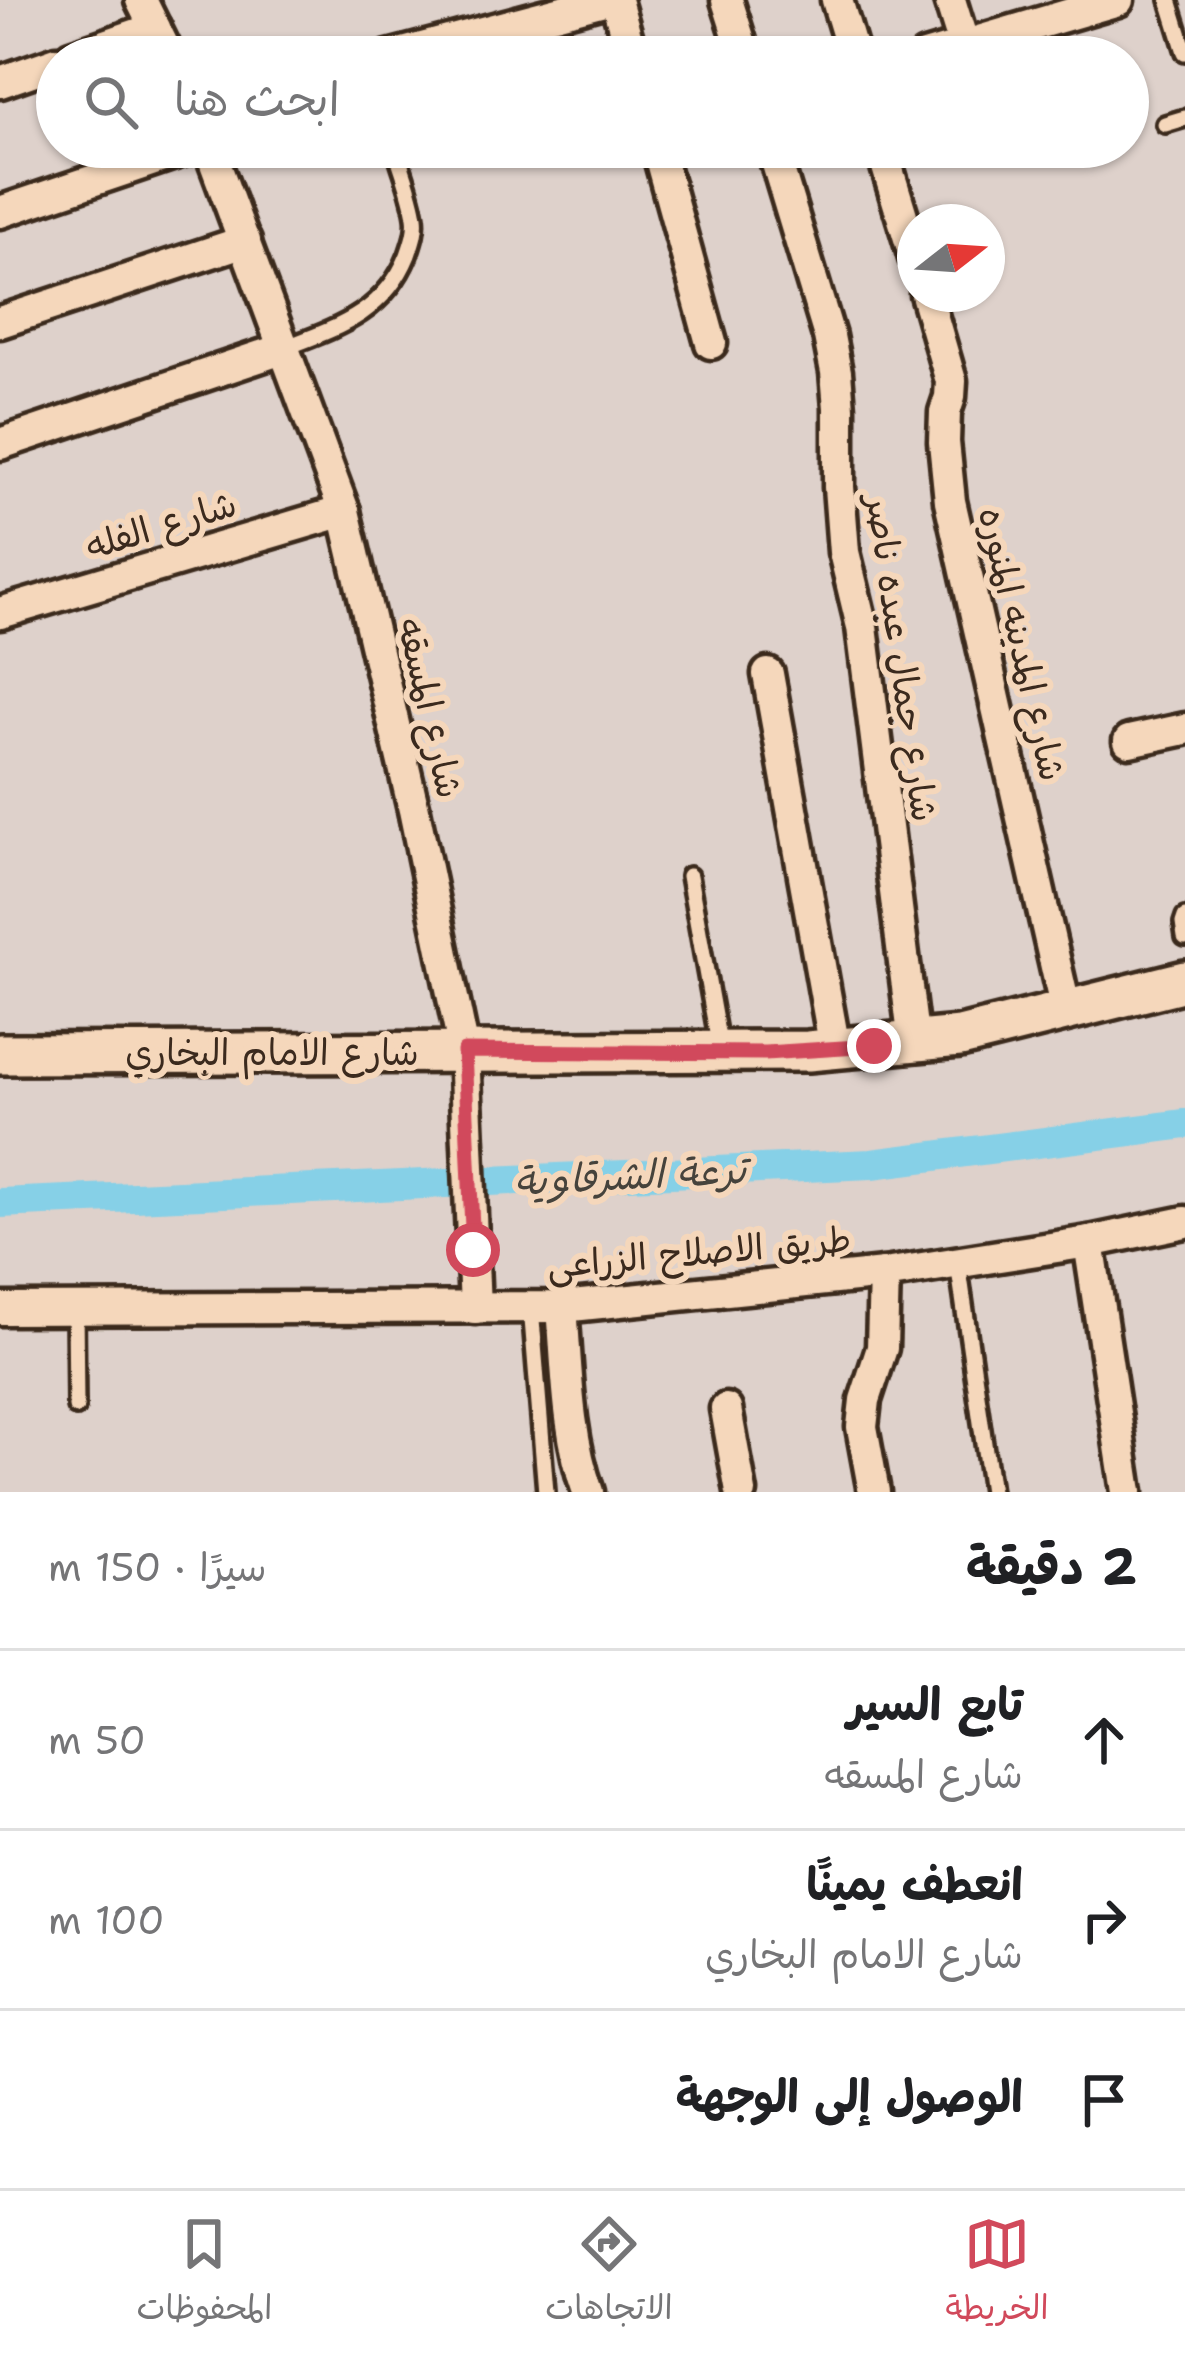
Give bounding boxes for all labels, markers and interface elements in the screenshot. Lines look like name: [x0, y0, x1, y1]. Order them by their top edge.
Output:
search box: [36, 36, 1149, 168]
icon: search: [78, 69, 144, 135]
text: ابحث هنا: [174, 69, 340, 129]
north arrow: [897, 204, 1005, 312]
street label: شارع الفله: [80, 479, 243, 572]
street label: شارع جمال عبده ناصر: [853, 488, 949, 825]
street label: شارع المدينه المنوره: [966, 502, 1077, 786]
street label: شارع المسقه: [385, 613, 474, 803]
route end: [847, 1019, 901, 1073]
street label: شارع الامام البخاري: [125, 1028, 419, 1080]
water label: ترعة الشرقاوية: [513, 1143, 754, 1207]
street label: طريق الاصلاح الزراعى: [545, 1214, 853, 1290]
route start: [446, 1223, 500, 1277]
text: 2 دقيقة: [966, 1532, 1137, 1600]
text: سيرًا · 150 m: [48, 1541, 267, 1593]
text: تابع السير: [847, 1674, 1023, 1734]
icon: ahead: [1071, 1707, 1137, 1773]
text: 50 m: [48, 1714, 146, 1766]
text: شارع المسقه: [824, 1748, 1023, 1800]
text: انعطف يمينًا: [807, 1854, 1023, 1914]
icon: right: [1071, 1887, 1137, 1953]
text: 100 m: [48, 1894, 165, 1946]
text: شارع الامام البخاري: [705, 1928, 1023, 1980]
text: الوصول إلى الوجهة: [676, 2066, 1023, 2126]
icon: arrive: [1071, 2067, 1137, 2133]
tab: المحفوظات: [136, 2211, 272, 2337]
tab: الاتجاهات: [545, 2211, 673, 2337]
tab: الخريطة: [946, 2211, 1049, 2337]

